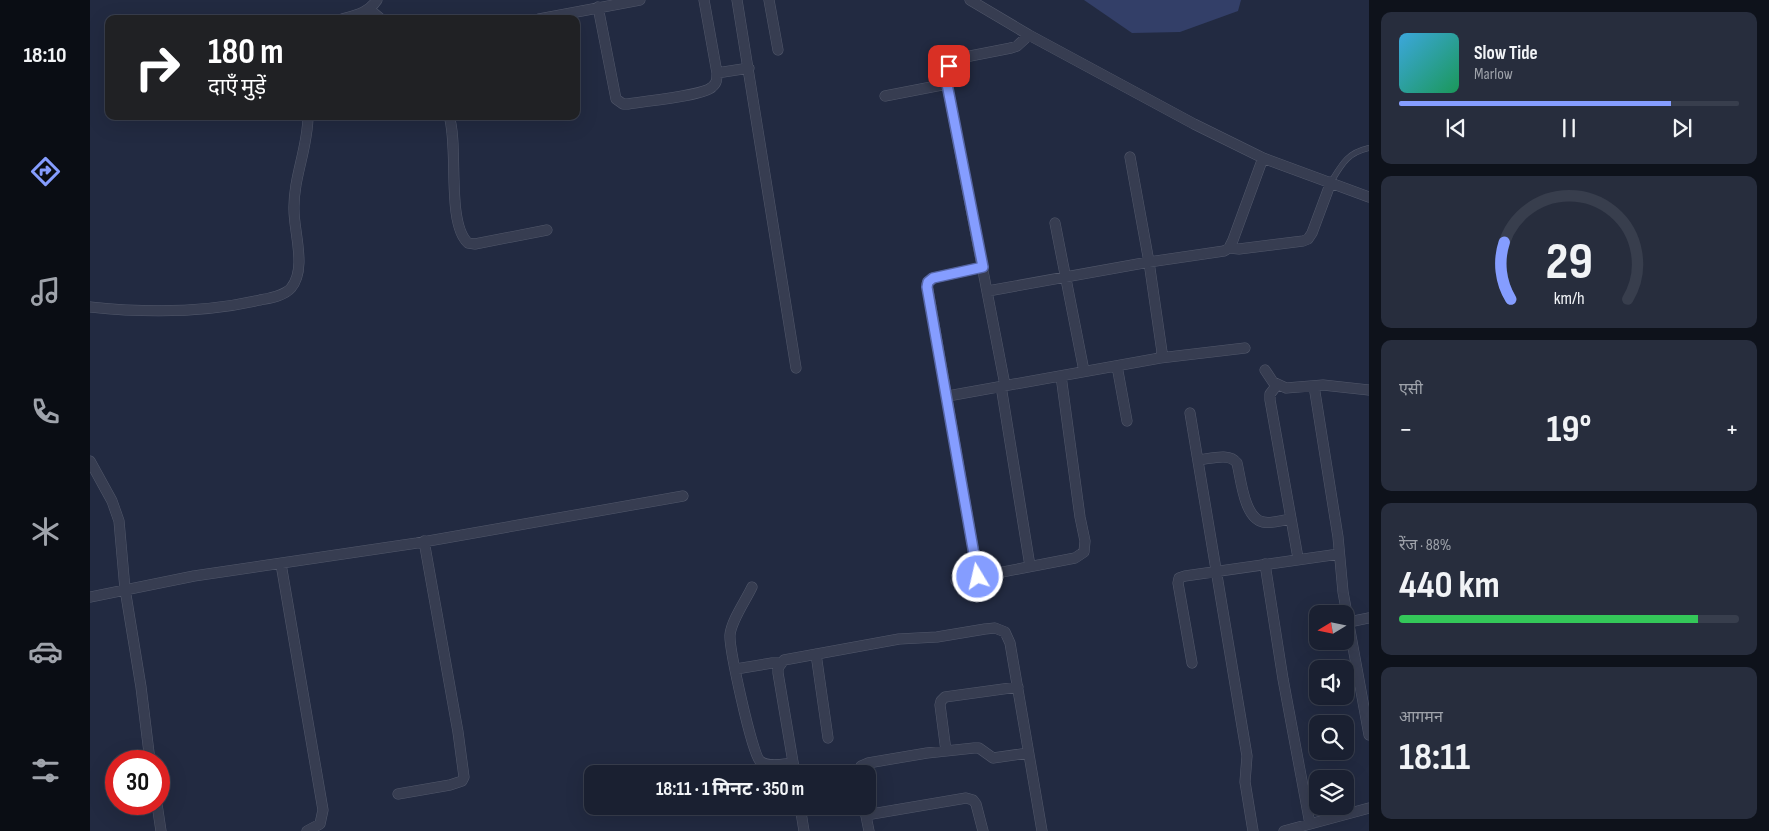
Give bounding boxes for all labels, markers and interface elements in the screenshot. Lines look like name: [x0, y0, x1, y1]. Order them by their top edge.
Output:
text: 180 m: [208, 31, 284, 74]
icon: right: [125, 35, 190, 100]
text: 18:10: [23, 42, 67, 69]
text: Slow Tide: [1474, 42, 1538, 65]
pin: [928, 45, 970, 87]
icon: arrive: [935, 52, 963, 80]
text: Marlow: [1474, 65, 1513, 84]
text: दाएँ मुड़ें: [208, 74, 266, 101]
icon: previous: [1442, 114, 1470, 142]
icon: pause: [1555, 114, 1583, 142]
icon: next: [1668, 114, 1696, 142]
icon: directions: [28, 154, 63, 189]
text: 29: [1545, 231, 1593, 294]
icon: music: [28, 274, 63, 309]
text: km/h: [1554, 288, 1584, 309]
text: एसी: [1399, 380, 1423, 399]
icon: phone: [28, 394, 63, 429]
text: 19°: [1547, 407, 1591, 452]
text: −: [1399, 413, 1413, 446]
text: +: [1725, 413, 1739, 446]
icon: climate: [28, 514, 63, 549]
text: रेंज · 88%: [1399, 536, 1451, 555]
position arrow: [951, 550, 1003, 602]
text: 440 km: [1399, 563, 1500, 608]
north arrow: [1309, 605, 1354, 650]
map controls: [1309, 605, 1354, 815]
icon: car: [28, 634, 63, 669]
button: sound: [1309, 660, 1354, 705]
text: आगमन: [1399, 708, 1443, 727]
button: search: [1309, 715, 1354, 760]
text: 18:11: [1399, 735, 1470, 780]
speed limit sign: 30: [105, 750, 170, 815]
icon: filters: [28, 753, 63, 788]
button: layers: [1309, 770, 1354, 815]
text: 18:11 · 1 मिनट · 350 m: [656, 778, 804, 801]

